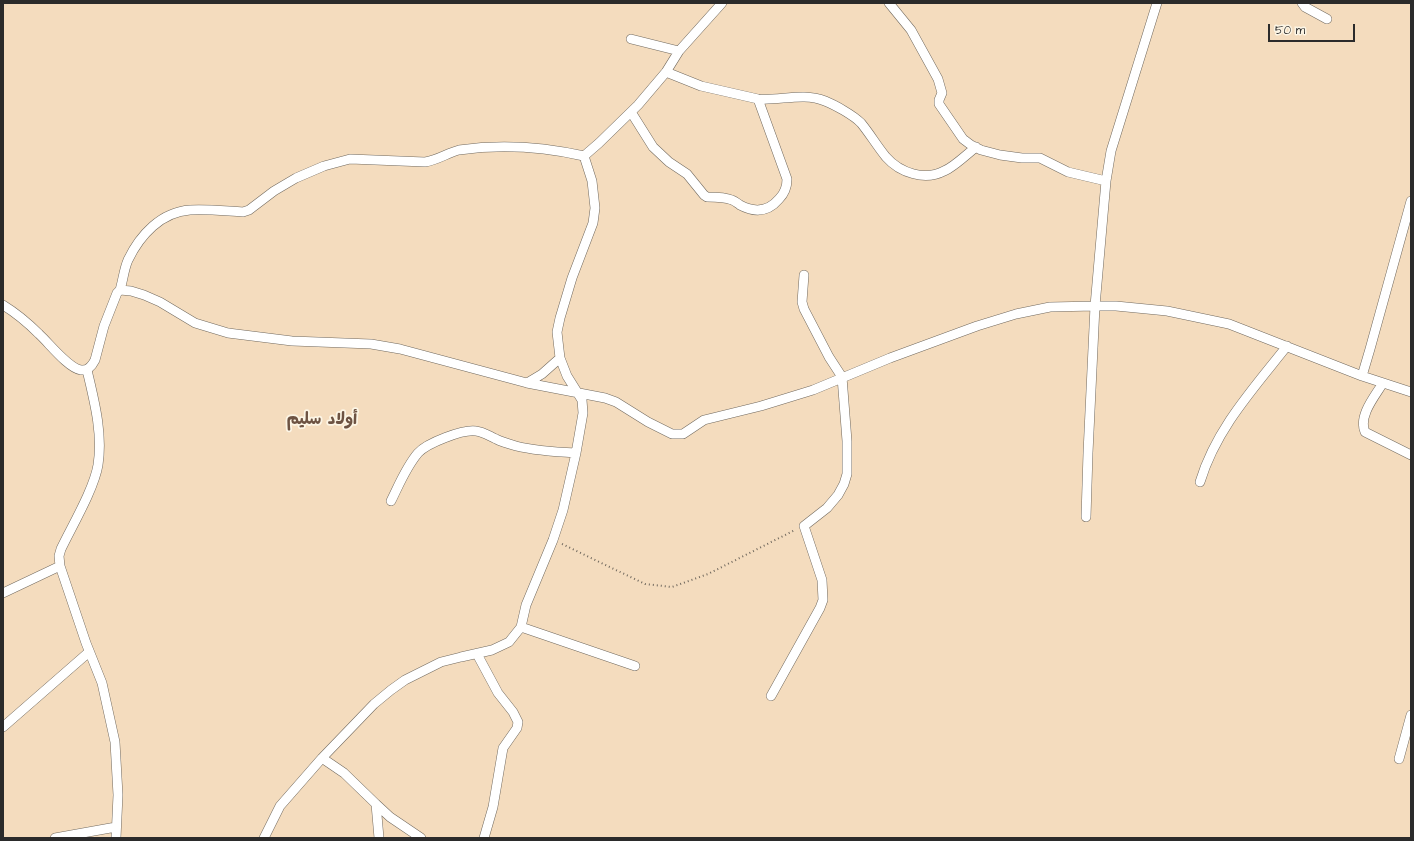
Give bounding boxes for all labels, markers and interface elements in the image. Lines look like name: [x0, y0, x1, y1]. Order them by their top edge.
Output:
scale bar: [1270, 16, 1357, 42]
text: 50 m: [1275, 22, 1305, 39]
district label: أولاد سليم: [287, 411, 357, 431]

